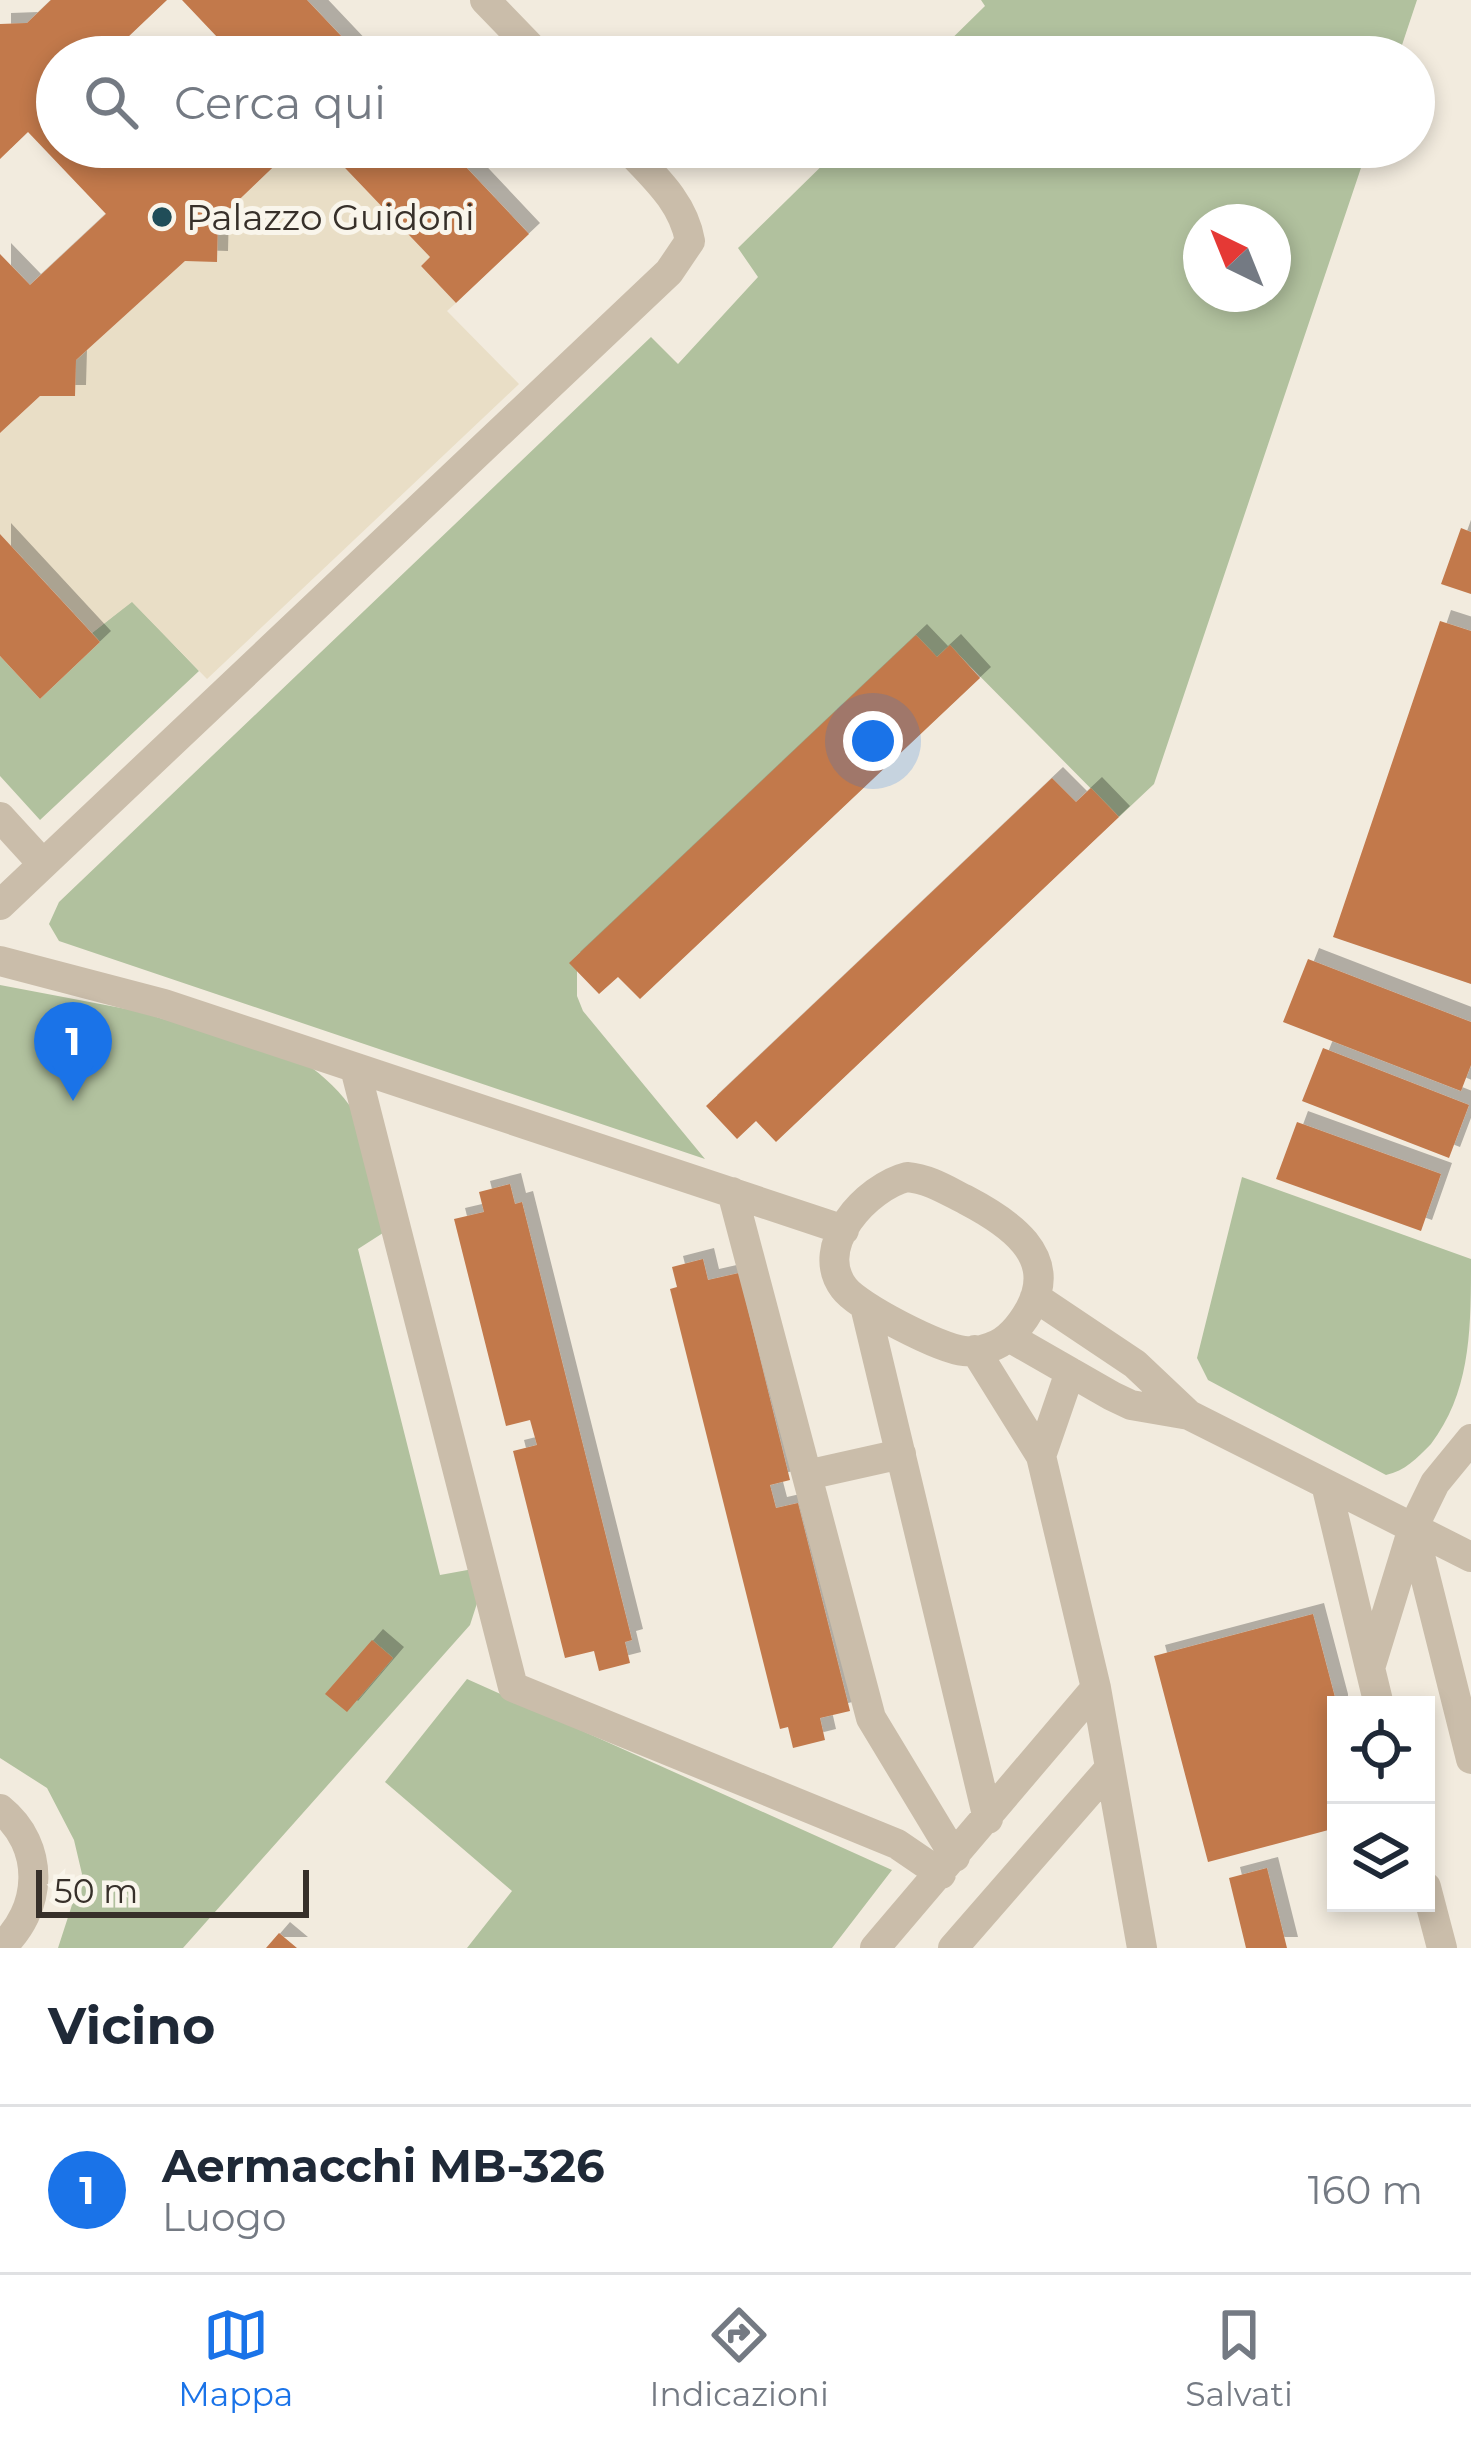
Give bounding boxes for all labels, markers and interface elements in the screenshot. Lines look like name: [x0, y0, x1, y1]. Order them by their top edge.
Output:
search box: [36, 36, 1435, 168]
icon: search: [78, 69, 144, 135]
text: Cerca qui: [174, 75, 386, 130]
place label: Palazzo Guidoni: [186, 195, 475, 239]
marker: Palazzo Guidoni: [149, 204, 175, 230]
north arrow: [1183, 204, 1291, 312]
your location: [843, 711, 903, 771]
pin: 1: [34, 1002, 112, 1101]
map controls: [1327, 1696, 1435, 1912]
button: locate: [1327, 1696, 1435, 1804]
button: layers: [1327, 1804, 1435, 1912]
scale bar: [36, 1864, 309, 1917]
text: 50 m: [54, 1871, 138, 1911]
text: Vicino: [48, 1995, 215, 2057]
text: Aermacchi MB-326: [162, 2138, 605, 2193]
text: 1: [79, 2166, 95, 2214]
text: 160 m: [1308, 2166, 1423, 2214]
text: Luogo: [162, 2193, 287, 2241]
tab: Mappa: [178, 2302, 293, 2414]
tab: Indicazioni: [650, 2302, 829, 2414]
tab: Salvati: [1185, 2302, 1293, 2414]

